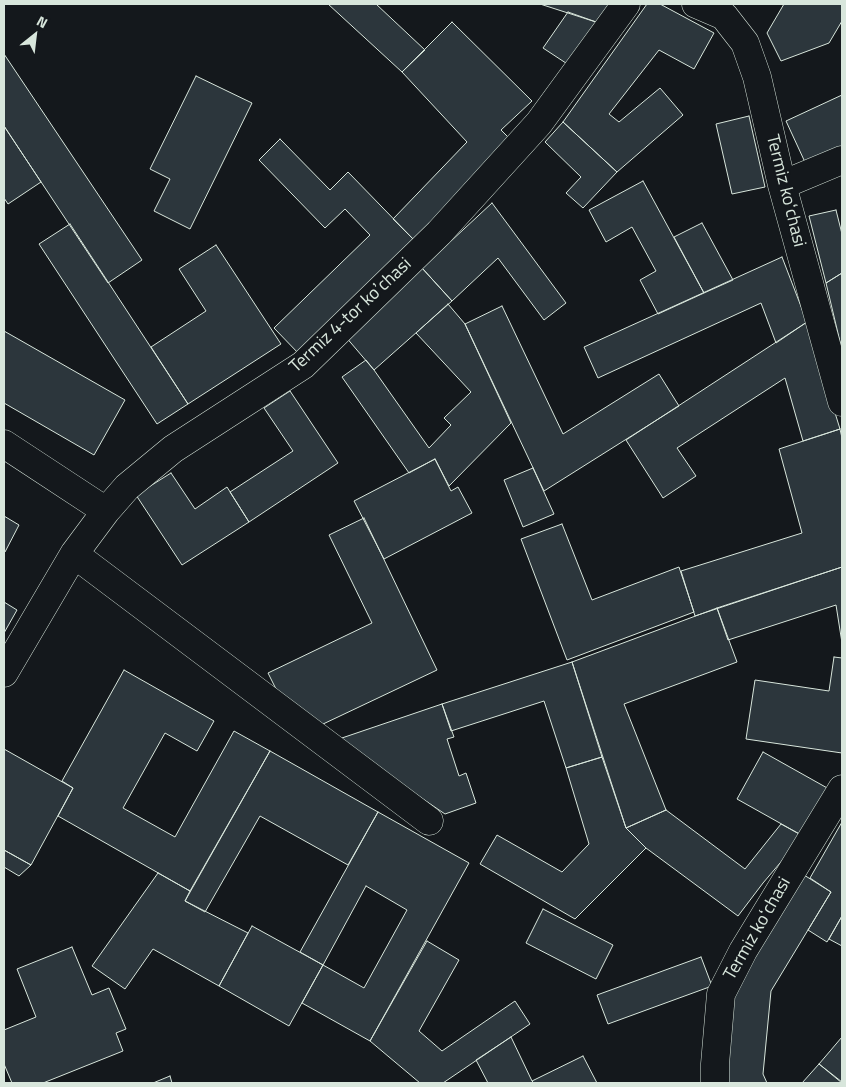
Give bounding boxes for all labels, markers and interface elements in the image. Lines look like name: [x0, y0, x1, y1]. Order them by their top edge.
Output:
north arrow: [10, 10, 60, 60]
text: N: [33, 10, 52, 33]
street label: Termiz koʻchasi: [761, 133, 809, 249]
street label: Termiz 4-tor koʼchasi: [286, 254, 416, 378]
street label: Termiz koʻchasi: [720, 874, 796, 984]

